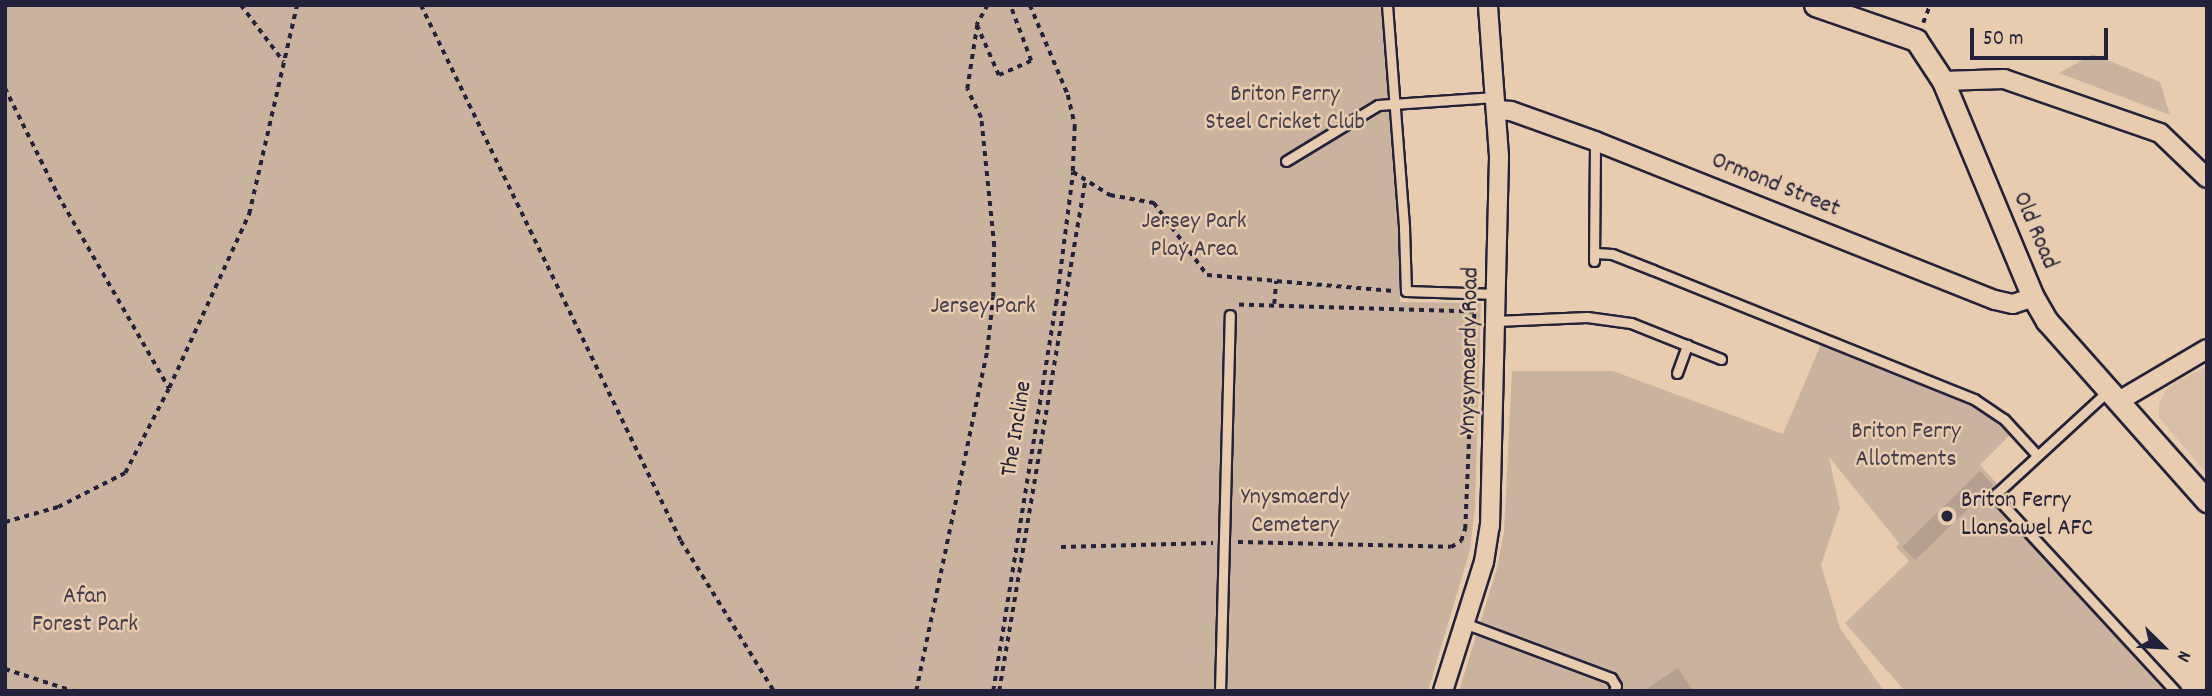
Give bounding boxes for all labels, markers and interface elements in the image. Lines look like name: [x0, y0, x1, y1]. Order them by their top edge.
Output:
scale bar: [1974, 14, 2112, 58]
text: 50 m: [1983, 25, 2023, 55]
park label: Briton Ferry Steel Cricket Club: [1205, 82, 1365, 138]
street label: Ormond Street: [1707, 147, 1843, 225]
street label: Old Road: [2005, 188, 2063, 274]
park label: Jersey Park Play Area: [1142, 209, 1246, 265]
street label: Ynysymaerdy Road: [1455, 267, 1487, 435]
park label: Jersey Park: [931, 294, 1035, 322]
street label: The Incline: [996, 379, 1040, 479]
park label: Briton Ferry Allotments: [1851, 419, 1961, 475]
park label: Ynysmaerdy Cemetery: [1241, 485, 1349, 541]
place label: Briton Ferry Llansawel AFC: [1961, 488, 2093, 544]
marker: Briton Ferry Llansawel AFC: [1939, 508, 1955, 524]
park label: Afan Forest Park: [32, 584, 138, 640]
north arrow: [2128, 612, 2198, 682]
text: N: [2168, 646, 2197, 666]

